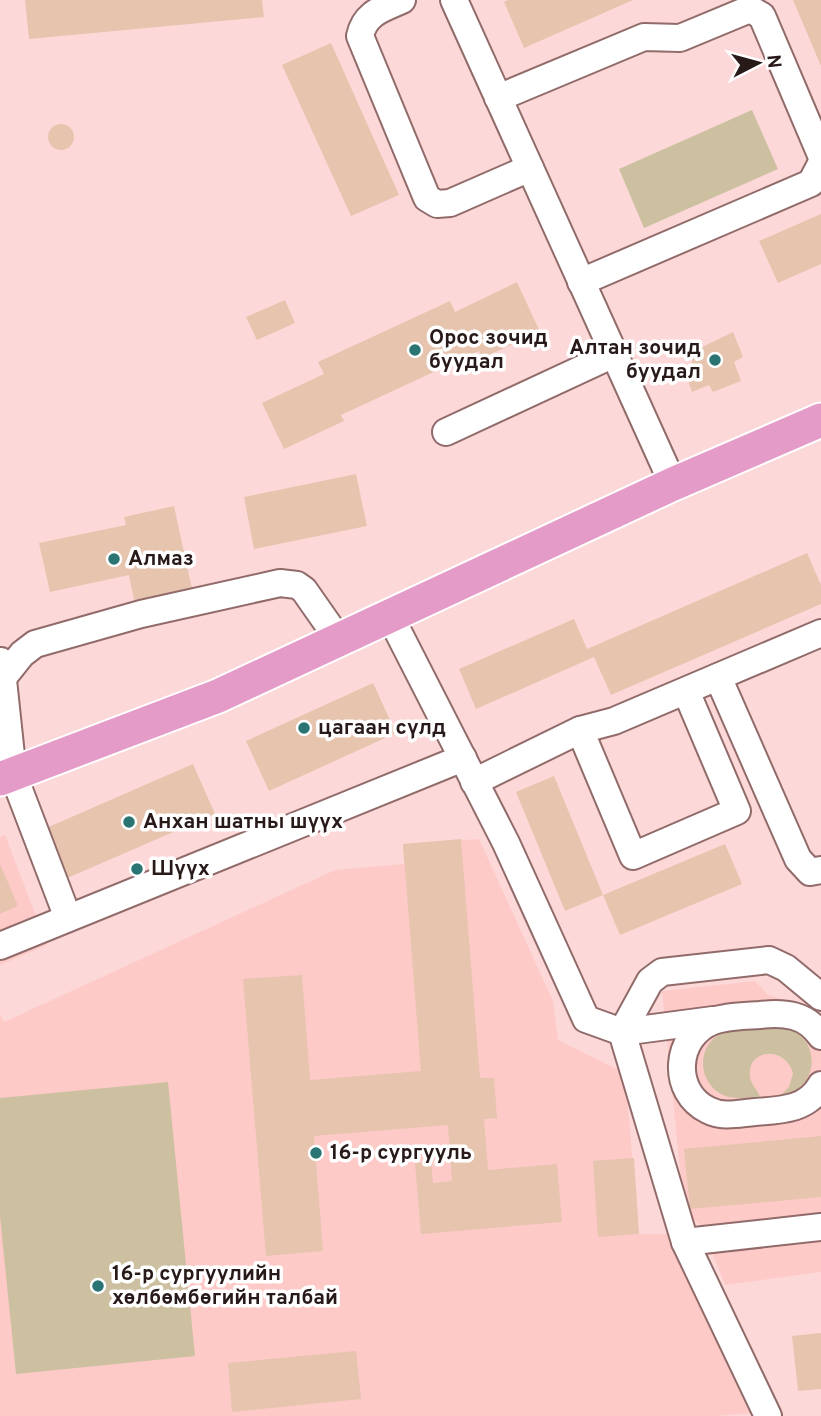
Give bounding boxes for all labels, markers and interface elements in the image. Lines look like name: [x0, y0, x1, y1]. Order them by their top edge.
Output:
north arrow: [723, 28, 793, 98]
text: N: [760, 53, 786, 69]
place label: Орос зочид буудал: [429, 325, 548, 376]
place label: Алтан зочид буудал: [569, 335, 701, 386]
marker: Орос зочид буудал: [407, 342, 423, 358]
marker: Алтан зочид буудал: [707, 352, 723, 368]
place label: Алмаз: [128, 546, 194, 573]
marker: Алмаз: [106, 551, 122, 567]
place label: цагаан сүлд: [318, 715, 446, 742]
marker: цагаан сүлд: [296, 720, 312, 736]
place label: Анхан шатны шүүх: [143, 809, 343, 836]
marker: Анхан шатны шүүх: [121, 814, 137, 830]
place label: Шүүх: [151, 856, 210, 883]
marker: Шүүх: [129, 861, 145, 877]
place label: 16-р сургууль: [330, 1140, 472, 1167]
marker: 16-р сургууль: [308, 1145, 324, 1161]
place label: 16-р сургуулийн хөлбөмбөгийн талбай: [112, 1261, 338, 1312]
marker: 16-р сургуулийн хөлбөмбөгийн талбай: [90, 1278, 106, 1294]

